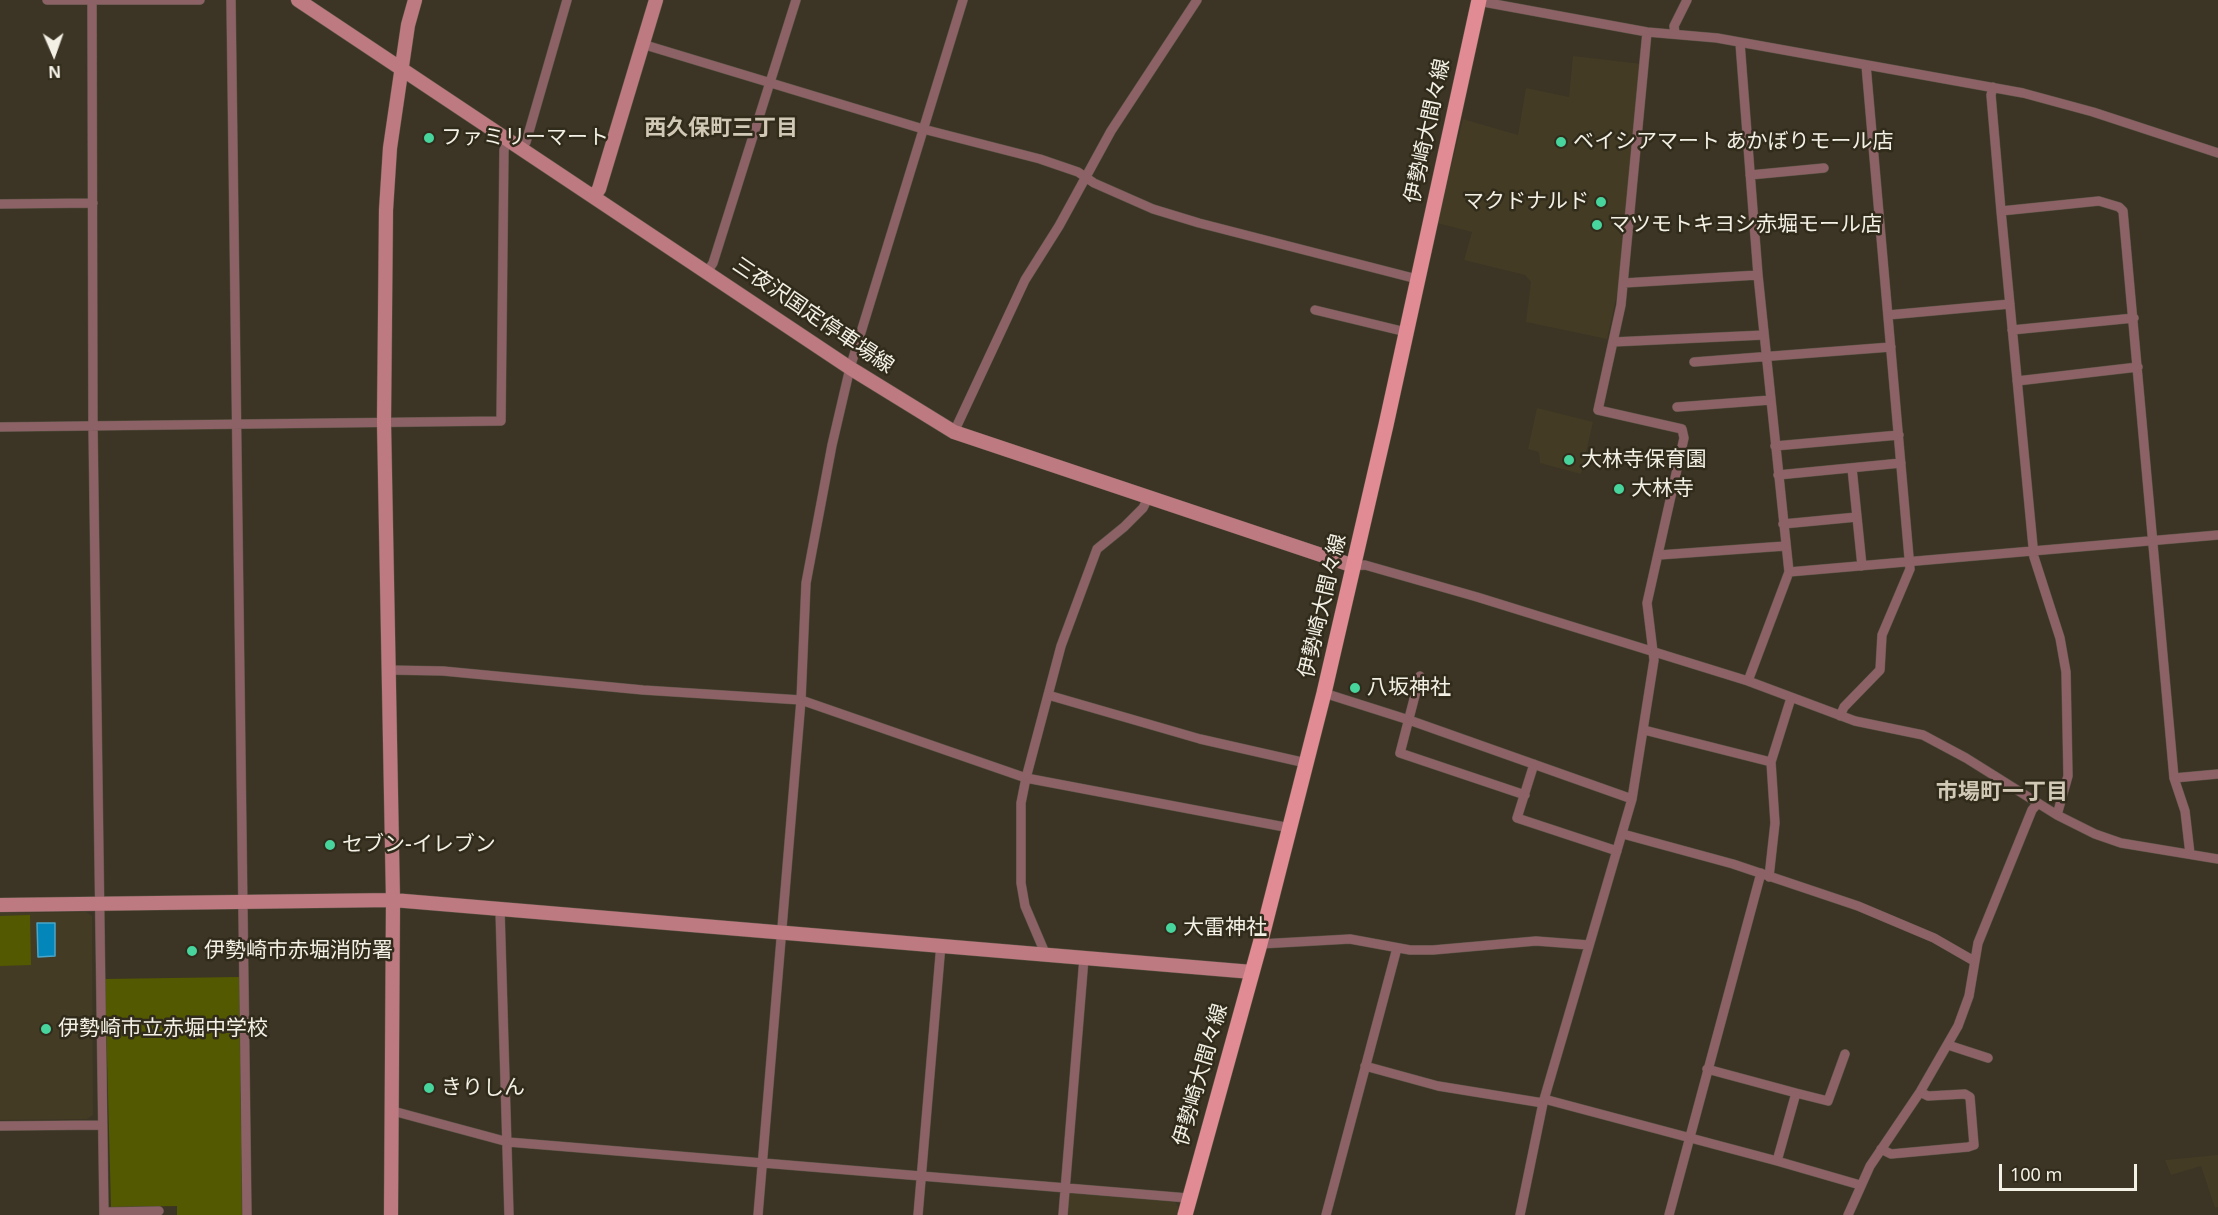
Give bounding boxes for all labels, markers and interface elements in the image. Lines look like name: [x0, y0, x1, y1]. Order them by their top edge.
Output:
north arrow: [24, 24, 84, 84]
street label: 伊勢崎大間々線: [1400, 56, 1456, 206]
text: N: [48, 61, 62, 83]
district label: 西久保町三丁目: [644, 116, 798, 142]
place label: ファミリーマート: [441, 125, 609, 151]
place label: ベイシアマート あかぼりモール店: [1573, 129, 1893, 155]
marker: ファミリーマート: [422, 131, 436, 145]
marker: ベイシアマート あかぼりモール店: [1554, 135, 1568, 149]
place label: マクドナルド: [1463, 189, 1589, 215]
marker: マクドナルド: [1594, 195, 1608, 209]
place label: マツモトキヨシ赤堀モール店: [1609, 212, 1882, 238]
marker: マツモトキヨシ赤堀モール店: [1590, 218, 1604, 232]
street label: 三夜沢国定停車場線: [728, 253, 898, 379]
place label: 大林寺保育園: [1581, 447, 1707, 473]
marker: 大林寺保育園: [1562, 453, 1576, 467]
place label: 大林寺: [1631, 476, 1694, 502]
marker: 大林寺: [1612, 482, 1626, 496]
street label: 伊勢崎大間々線: [1294, 532, 1352, 680]
place label: 八坂神社: [1367, 675, 1451, 701]
marker: 八坂神社: [1348, 681, 1362, 695]
district label: 市場町一丁目: [1936, 780, 2068, 806]
place label: セブン-イレブン: [342, 832, 496, 858]
marker: セブン-イレブン: [323, 838, 337, 852]
place label: 大雷神社: [1183, 915, 1267, 941]
marker: 大雷神社: [1164, 921, 1178, 935]
place label: 伊勢崎市赤堀消防署: [204, 938, 393, 964]
marker: 伊勢崎市赤堀消防署: [185, 944, 199, 958]
street label: 伊勢崎大間々線: [1169, 1001, 1233, 1149]
place label: 伊勢崎市立赤堀中学校: [58, 1016, 268, 1042]
marker: 伊勢崎市立赤堀中学校: [39, 1022, 53, 1036]
place label: きりしん: [441, 1075, 525, 1101]
marker: きりしん: [422, 1081, 436, 1095]
scale bar: [2002, 1152, 2140, 1190]
text: 100 m: [2010, 1162, 2062, 1186]

